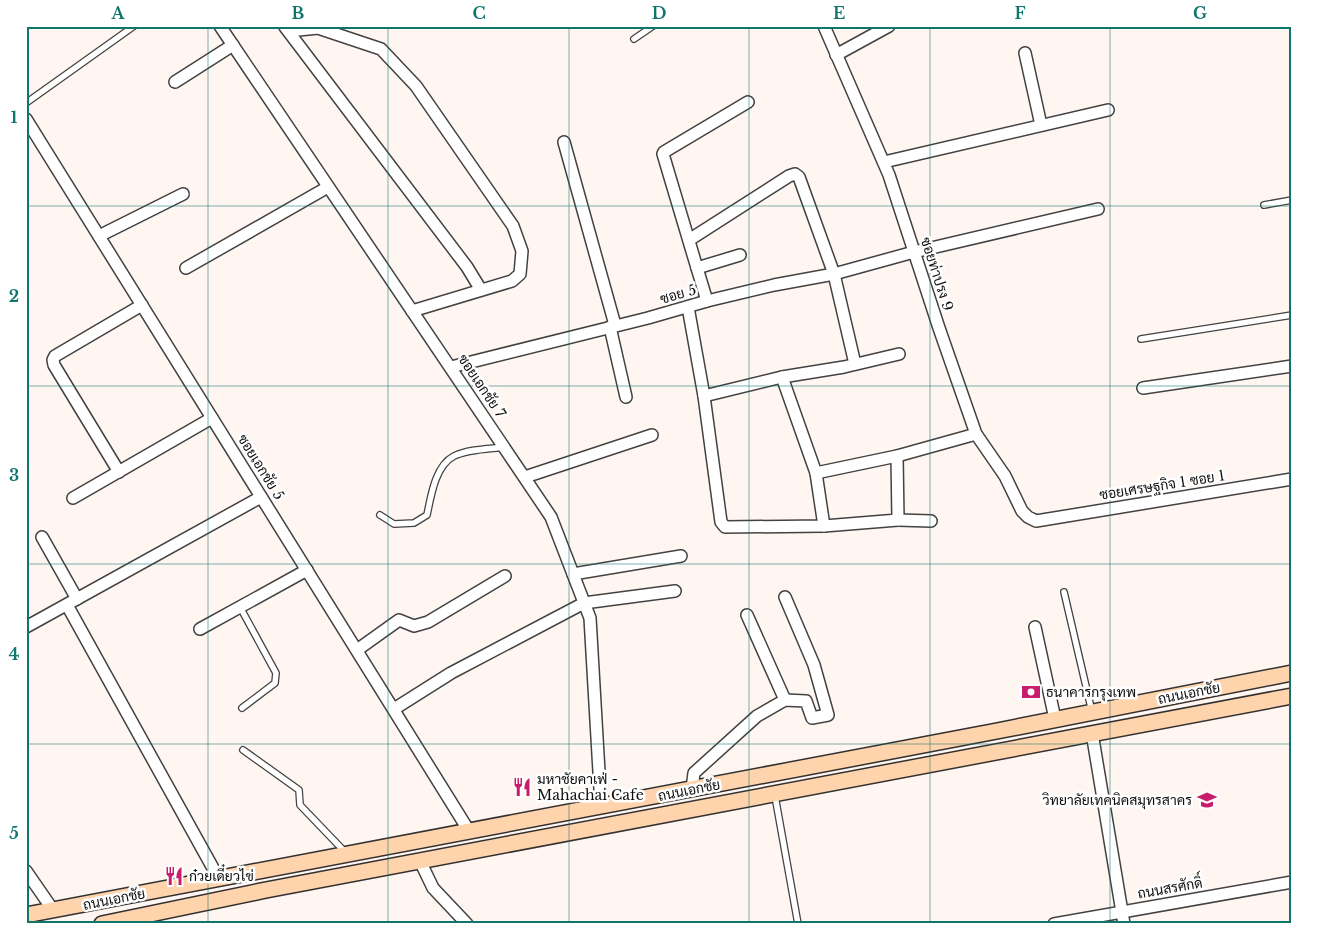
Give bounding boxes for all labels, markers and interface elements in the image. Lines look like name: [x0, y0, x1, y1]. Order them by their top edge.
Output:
text: A: [111, 3, 126, 23]
text: B: [292, 3, 305, 23]
text: C: [472, 3, 486, 23]
text: D: [652, 3, 666, 23]
text: E: [833, 3, 845, 23]
text: F: [1014, 3, 1026, 23]
text: G: [1193, 3, 1207, 23]
text: 1: [11, 107, 18, 127]
street label: ซอยท่าปรง 9: [917, 235, 957, 313]
street label: ซอย 5: [658, 280, 698, 308]
text: 2: [9, 286, 19, 306]
street label: ซอยเอกชัย 7: [454, 351, 510, 422]
street label: ซอยเอกชัย 5: [234, 431, 288, 503]
text: 3: [9, 465, 19, 485]
street label: ซอยเศรษฐกิจ 1 ซอย 1: [1098, 466, 1226, 504]
text: 4: [9, 644, 19, 664]
street label: ถนนเอกชัย: [1156, 678, 1222, 708]
bank icon: ธนาคารกรุงเทพ: [1020, 681, 1042, 703]
place label: ธนาคารกรุงเทพ: [1046, 683, 1136, 702]
place label: มหาชัยคาเฟ่ - Mahachai Cafe: [537, 770, 644, 804]
street label: ถนนเอกชัย: [656, 775, 722, 805]
restaurant icon: มหาชัยคาเฟ่ - Mahachai Cafe: [511, 776, 533, 798]
school or university icon: วิทยาลัยเทคนิคสมุทรสาคร: [1196, 789, 1218, 811]
place label: วิทยาลัยเทคนิคสมุทรสาคร: [1042, 791, 1192, 810]
text: 5: [9, 823, 19, 843]
place label: ก๋วยเดี๋ยวไข่: [189, 864, 254, 885]
restaurant icon: ก๋วยเดี๋ยวไข่: [163, 865, 185, 887]
street label: ถนนสรศักดิ์: [1136, 870, 1204, 903]
street label: ถนนเอกชัย: [81, 884, 147, 914]

